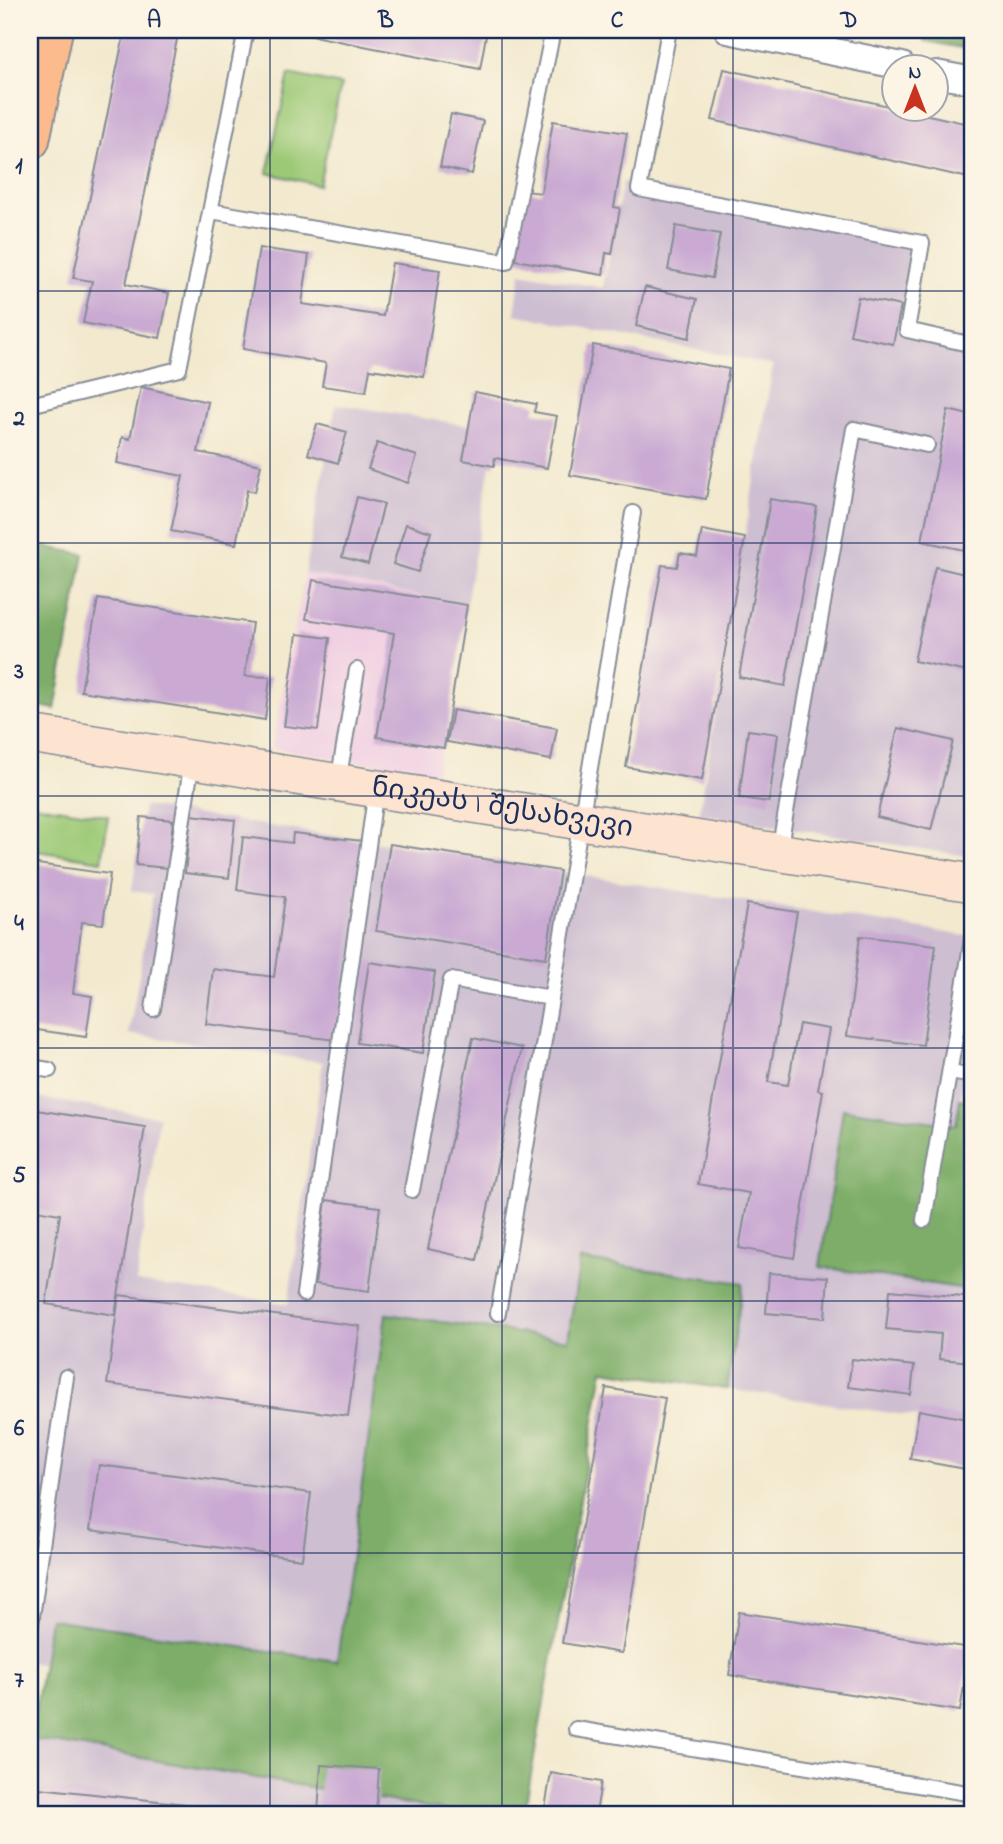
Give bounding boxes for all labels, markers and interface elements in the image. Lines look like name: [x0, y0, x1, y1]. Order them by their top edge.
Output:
text: A: [147, 5, 161, 38]
text: B: [377, 5, 394, 38]
text: C: [611, 5, 624, 38]
text: D: [840, 5, 857, 38]
north arrow: [880, 52, 950, 122]
text: N: [909, 60, 922, 87]
text: 1: [15, 151, 23, 184]
text: 2: [12, 403, 25, 436]
text: 3: [13, 656, 24, 689]
street label: ნიკეას I შესახვევი: [368, 768, 636, 849]
text: 4: [14, 908, 24, 941]
text: 5: [12, 1160, 26, 1193]
text: 6: [14, 1413, 25, 1446]
text: 7: [14, 1665, 24, 1698]

